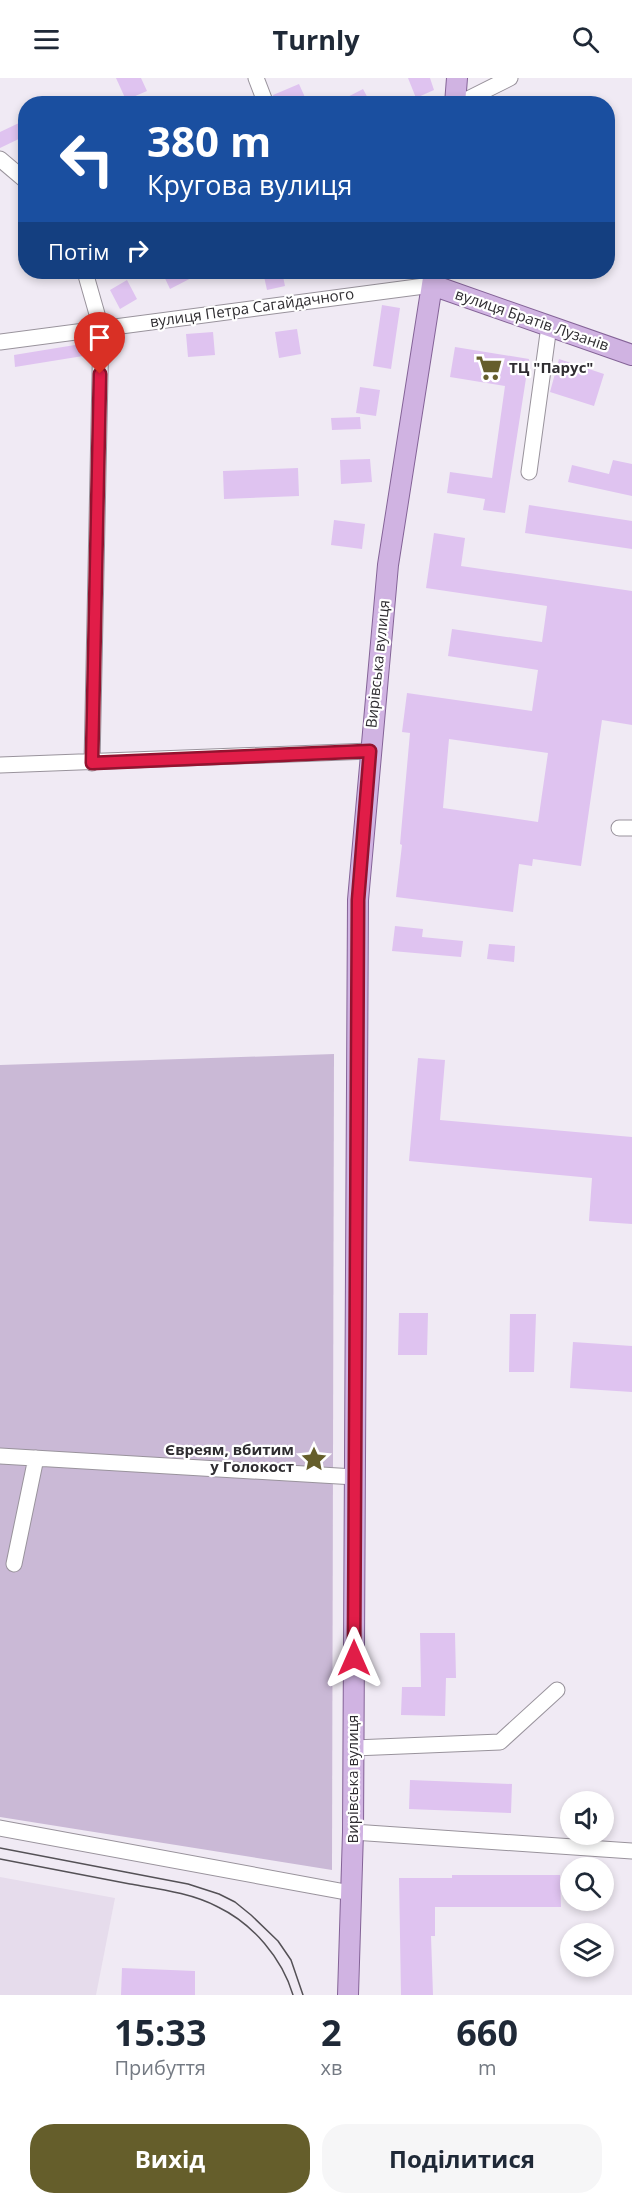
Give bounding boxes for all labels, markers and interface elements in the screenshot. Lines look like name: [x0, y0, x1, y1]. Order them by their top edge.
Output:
text: Turnly: [273, 21, 360, 58]
icon: menu: [30, 23, 63, 56]
icon: search: [569, 23, 602, 56]
text: 380 m: [147, 112, 271, 169]
icon: left: [48, 120, 126, 198]
text: Кругова вулиця: [147, 166, 352, 203]
icon: right: [121, 234, 154, 267]
text: Потім: [48, 236, 109, 266]
street label: вулиця Петра Сагайдачного: [149, 283, 355, 331]
street label: вулиця Братів Лузанів: [453, 283, 612, 355]
pin: [74, 312, 125, 374]
icon: arrive: [83, 321, 116, 354]
supermarket icon: ТЦ "Парус": [474, 353, 504, 383]
place label: ТЦ "Парус": [509, 357, 593, 377]
street label: Вирівська вулиця: [360, 599, 394, 729]
place label: Євреям, вбитим у Голокост: [165, 1439, 294, 1476]
place icon: Євреям, вбитим у Голокост: [299, 1444, 329, 1474]
position arrow: [322, 1626, 386, 1690]
street label: Вирівська вулиця: [342, 1715, 362, 1843]
map controls: [560, 1791, 614, 1977]
button: sound: [560, 1791, 614, 1845]
button: search: [560, 1857, 614, 1911]
button: layers: [560, 1923, 614, 1977]
text: 15:33: [114, 2008, 207, 2057]
text: 2: [321, 2008, 342, 2057]
text: 660: [456, 2008, 518, 2057]
text: Прибуття: [115, 2054, 206, 2081]
text: хв: [320, 2054, 342, 2081]
text: m: [478, 2054, 496, 2081]
button: Вихід: [30, 2124, 310, 2193]
button: Поділитися: [322, 2124, 602, 2193]

